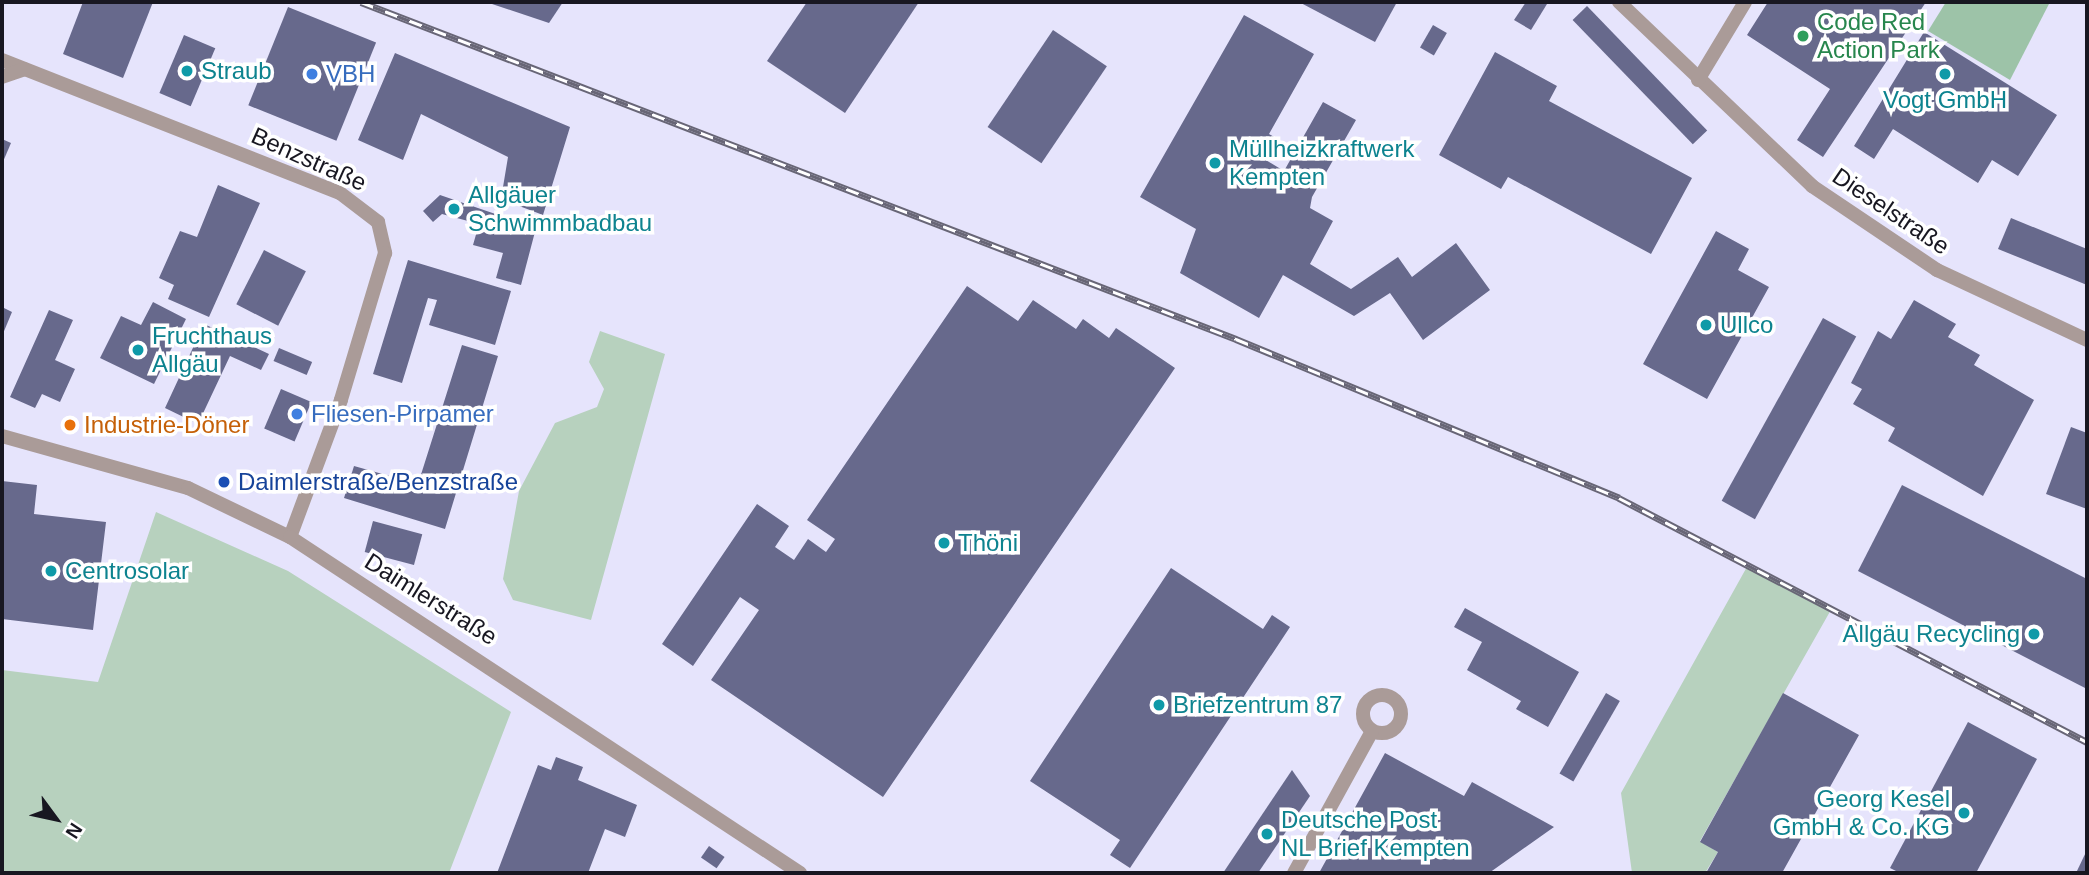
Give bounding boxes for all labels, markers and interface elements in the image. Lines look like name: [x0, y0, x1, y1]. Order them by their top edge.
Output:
place label: Code Red Action Park: [1817, 8, 1940, 64]
marker: Code Red Action Park: [1795, 28, 1811, 44]
place label: Straub: [201, 57, 272, 85]
place label: VBH: [326, 60, 375, 88]
marker: Straub: [179, 63, 195, 79]
marker: VBH: [304, 66, 320, 82]
marker: Vogt GmbH: [1937, 66, 1953, 82]
place label: Vogt GmbH: [1883, 86, 2007, 114]
street label: Benzstraße: [247, 121, 371, 197]
place label: Müllheizkraftwerk Kempten: [1229, 135, 1414, 191]
marker: Müllheizkraftwerk Kempten: [1207, 155, 1223, 171]
street label: Dieselstraße: [1827, 161, 1955, 261]
place label: Allgäuer Schwimmbadbau: [468, 181, 652, 237]
marker: Allgäuer Schwimmbadbau: [446, 201, 462, 217]
place label: Ullco: [1720, 311, 1773, 339]
marker: Ullco: [1698, 317, 1714, 333]
place label: Fruchthaus Allgäu: [152, 322, 272, 378]
marker: Fruchthaus Allgäu: [130, 342, 146, 358]
place label: Fliesen-Pirpamer: [311, 400, 494, 428]
marker: Fliesen-Pirpamer: [289, 406, 305, 422]
place label: Industrie-Döner: [84, 411, 249, 439]
marker: Industrie-Döner: [62, 417, 78, 433]
place label: Daimlerstraße/Benzstraße: [238, 468, 518, 496]
marker: Daimlerstraße/Benzstraße: [216, 474, 232, 490]
place label: Thöni: [958, 529, 1018, 557]
marker: Thöni: [936, 535, 952, 551]
street label: Daimlerstraße: [359, 547, 503, 651]
place label: Centrosolar: [65, 557, 189, 585]
marker: Centrosolar: [43, 563, 59, 579]
place label: Allgäu Recycling: [1843, 620, 2020, 648]
marker: Allgäu Recycling: [2026, 626, 2042, 642]
place label: Briefzentrum 87: [1173, 691, 1342, 719]
marker: Briefzentrum 87: [1151, 697, 1167, 713]
north arrow: [21, 784, 91, 854]
place label: Georg Kesel GmbH & Co. KG: [1773, 785, 1950, 841]
marker: Georg Kesel GmbH & Co. KG: [1956, 805, 1972, 821]
place label: Deutsche Post NL Brief Kempten: [1281, 806, 1470, 862]
text: N: [61, 819, 87, 842]
marker: Deutsche Post NL Brief Kempten: [1259, 826, 1275, 842]

